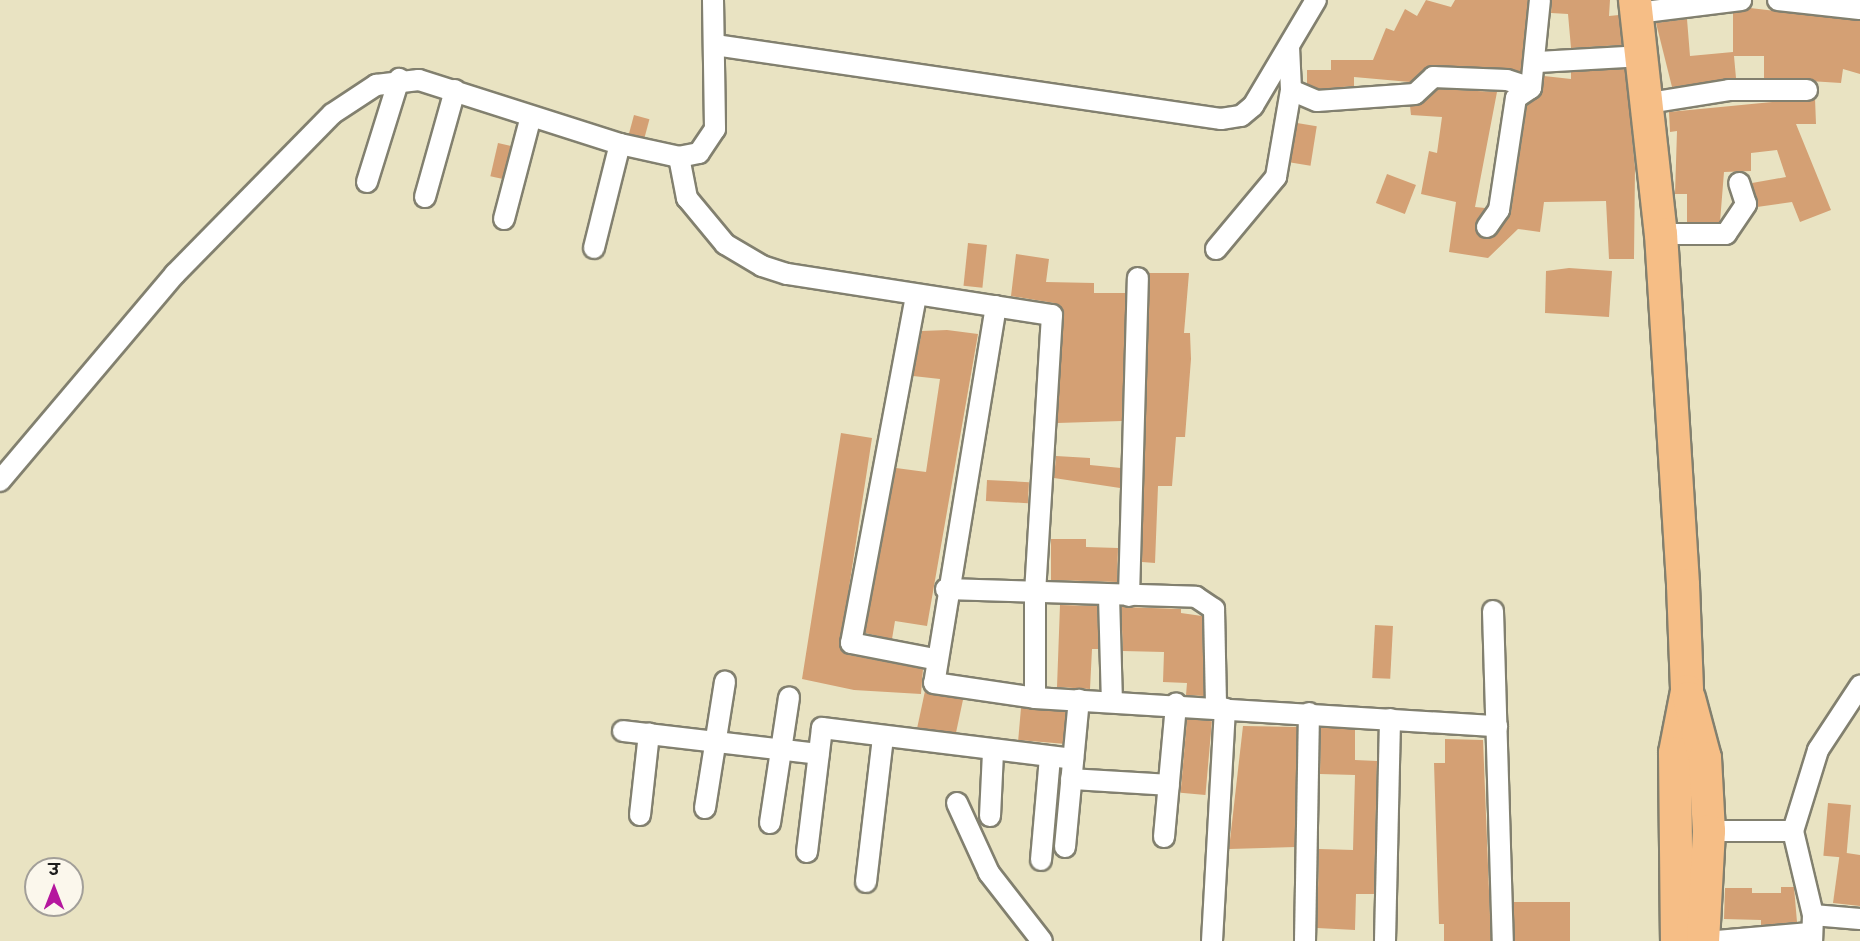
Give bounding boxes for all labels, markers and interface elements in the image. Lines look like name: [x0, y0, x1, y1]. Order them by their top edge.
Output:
north arrow: [24, 857, 84, 917]
text: उ: [49, 860, 59, 881]

